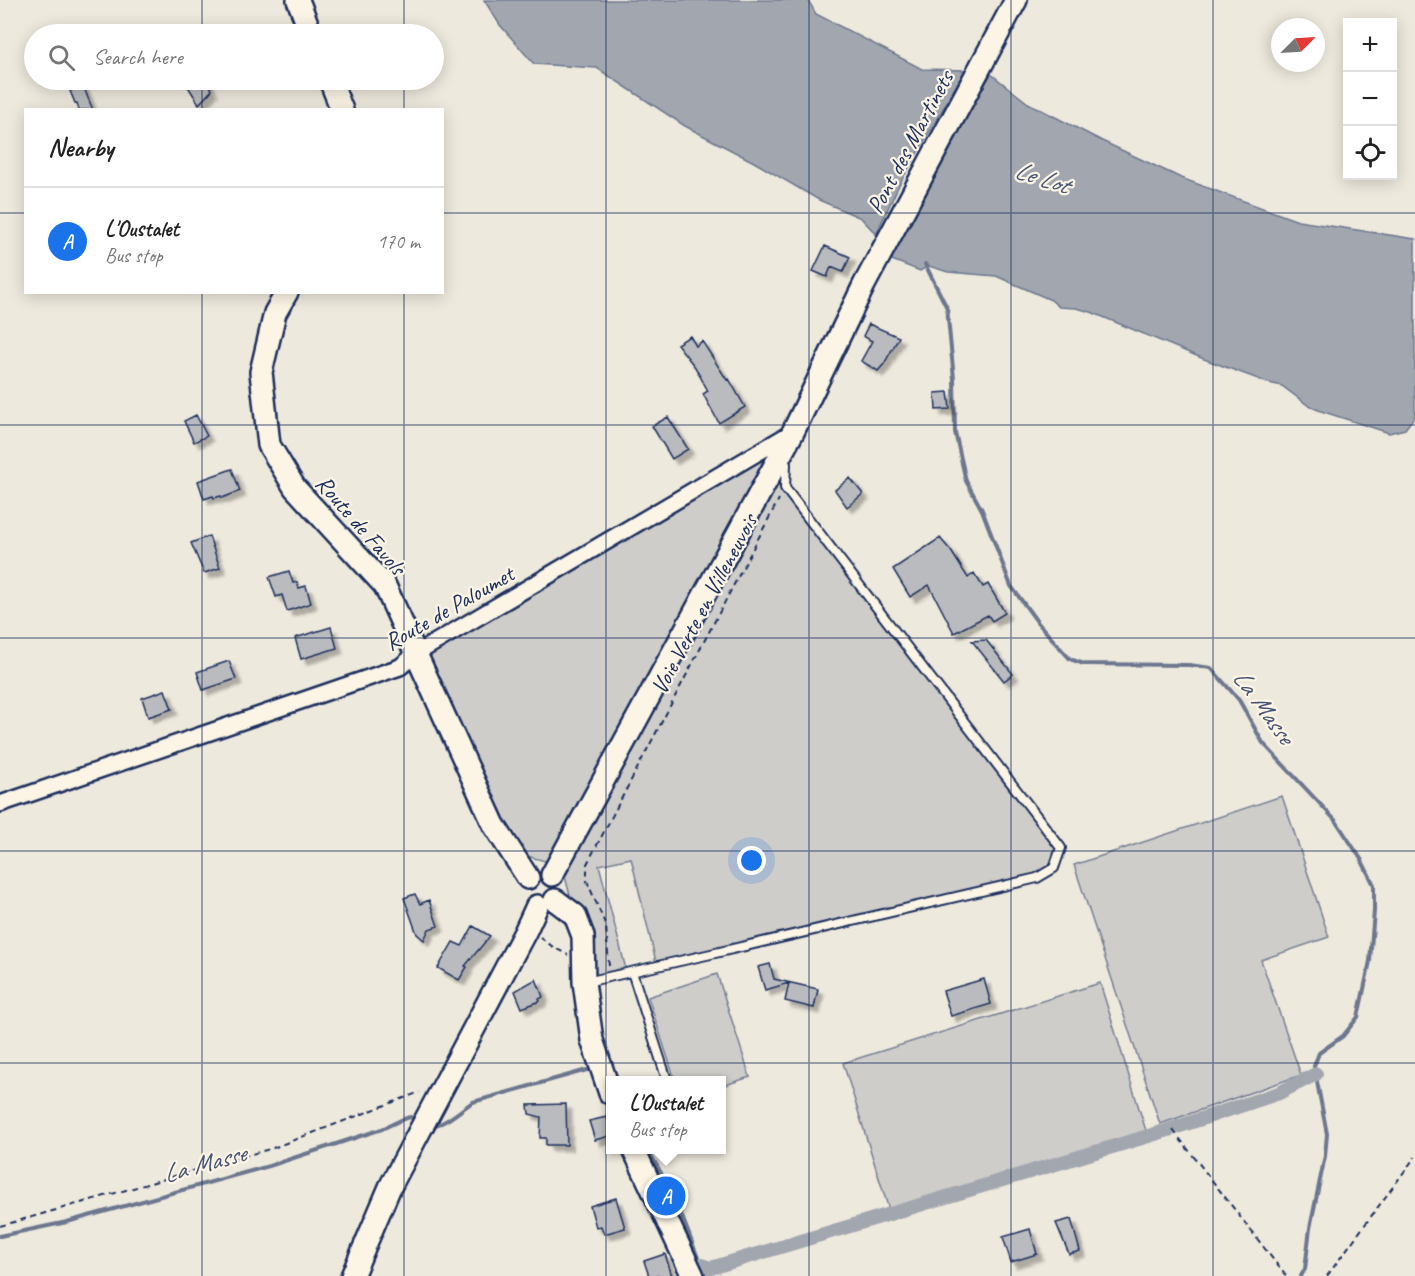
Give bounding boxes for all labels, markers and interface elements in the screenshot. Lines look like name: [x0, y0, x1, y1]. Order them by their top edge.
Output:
north arrow: [1271, 18, 1325, 72]
map controls: [1343, 18, 1397, 180]
button: +: [1343, 18, 1397, 72]
search box: [24, 24, 444, 90]
icon: search: [45, 41, 78, 74]
text: Search here: [93, 43, 183, 71]
street label: Pont des Martinets: [860, 64, 961, 219]
button: −: [1343, 72, 1397, 126]
button: locate: [1343, 126, 1397, 180]
text: Nearby: [48, 131, 113, 164]
water label: Le Lot: [1011, 153, 1078, 203]
text: L'Oustalet: [105, 215, 179, 243]
text: A: [62, 229, 73, 254]
text: 170 m: [377, 229, 420, 254]
text: Bus stop: [105, 243, 163, 268]
street label: Route de Favols: [309, 469, 414, 583]
street label: Voie Verte en Villeneuvois: [644, 507, 765, 699]
street label: Route de Paloumet: [379, 558, 521, 657]
water label: La Masse: [1226, 663, 1304, 753]
your location: [737, 846, 766, 875]
popup: [606, 1076, 726, 1154]
text: L'Oustalet: [629, 1089, 703, 1117]
text: Bus stop: [629, 1117, 687, 1142]
water label: La Masse: [159, 1136, 252, 1190]
pin: A: [646, 1174, 686, 1218]

